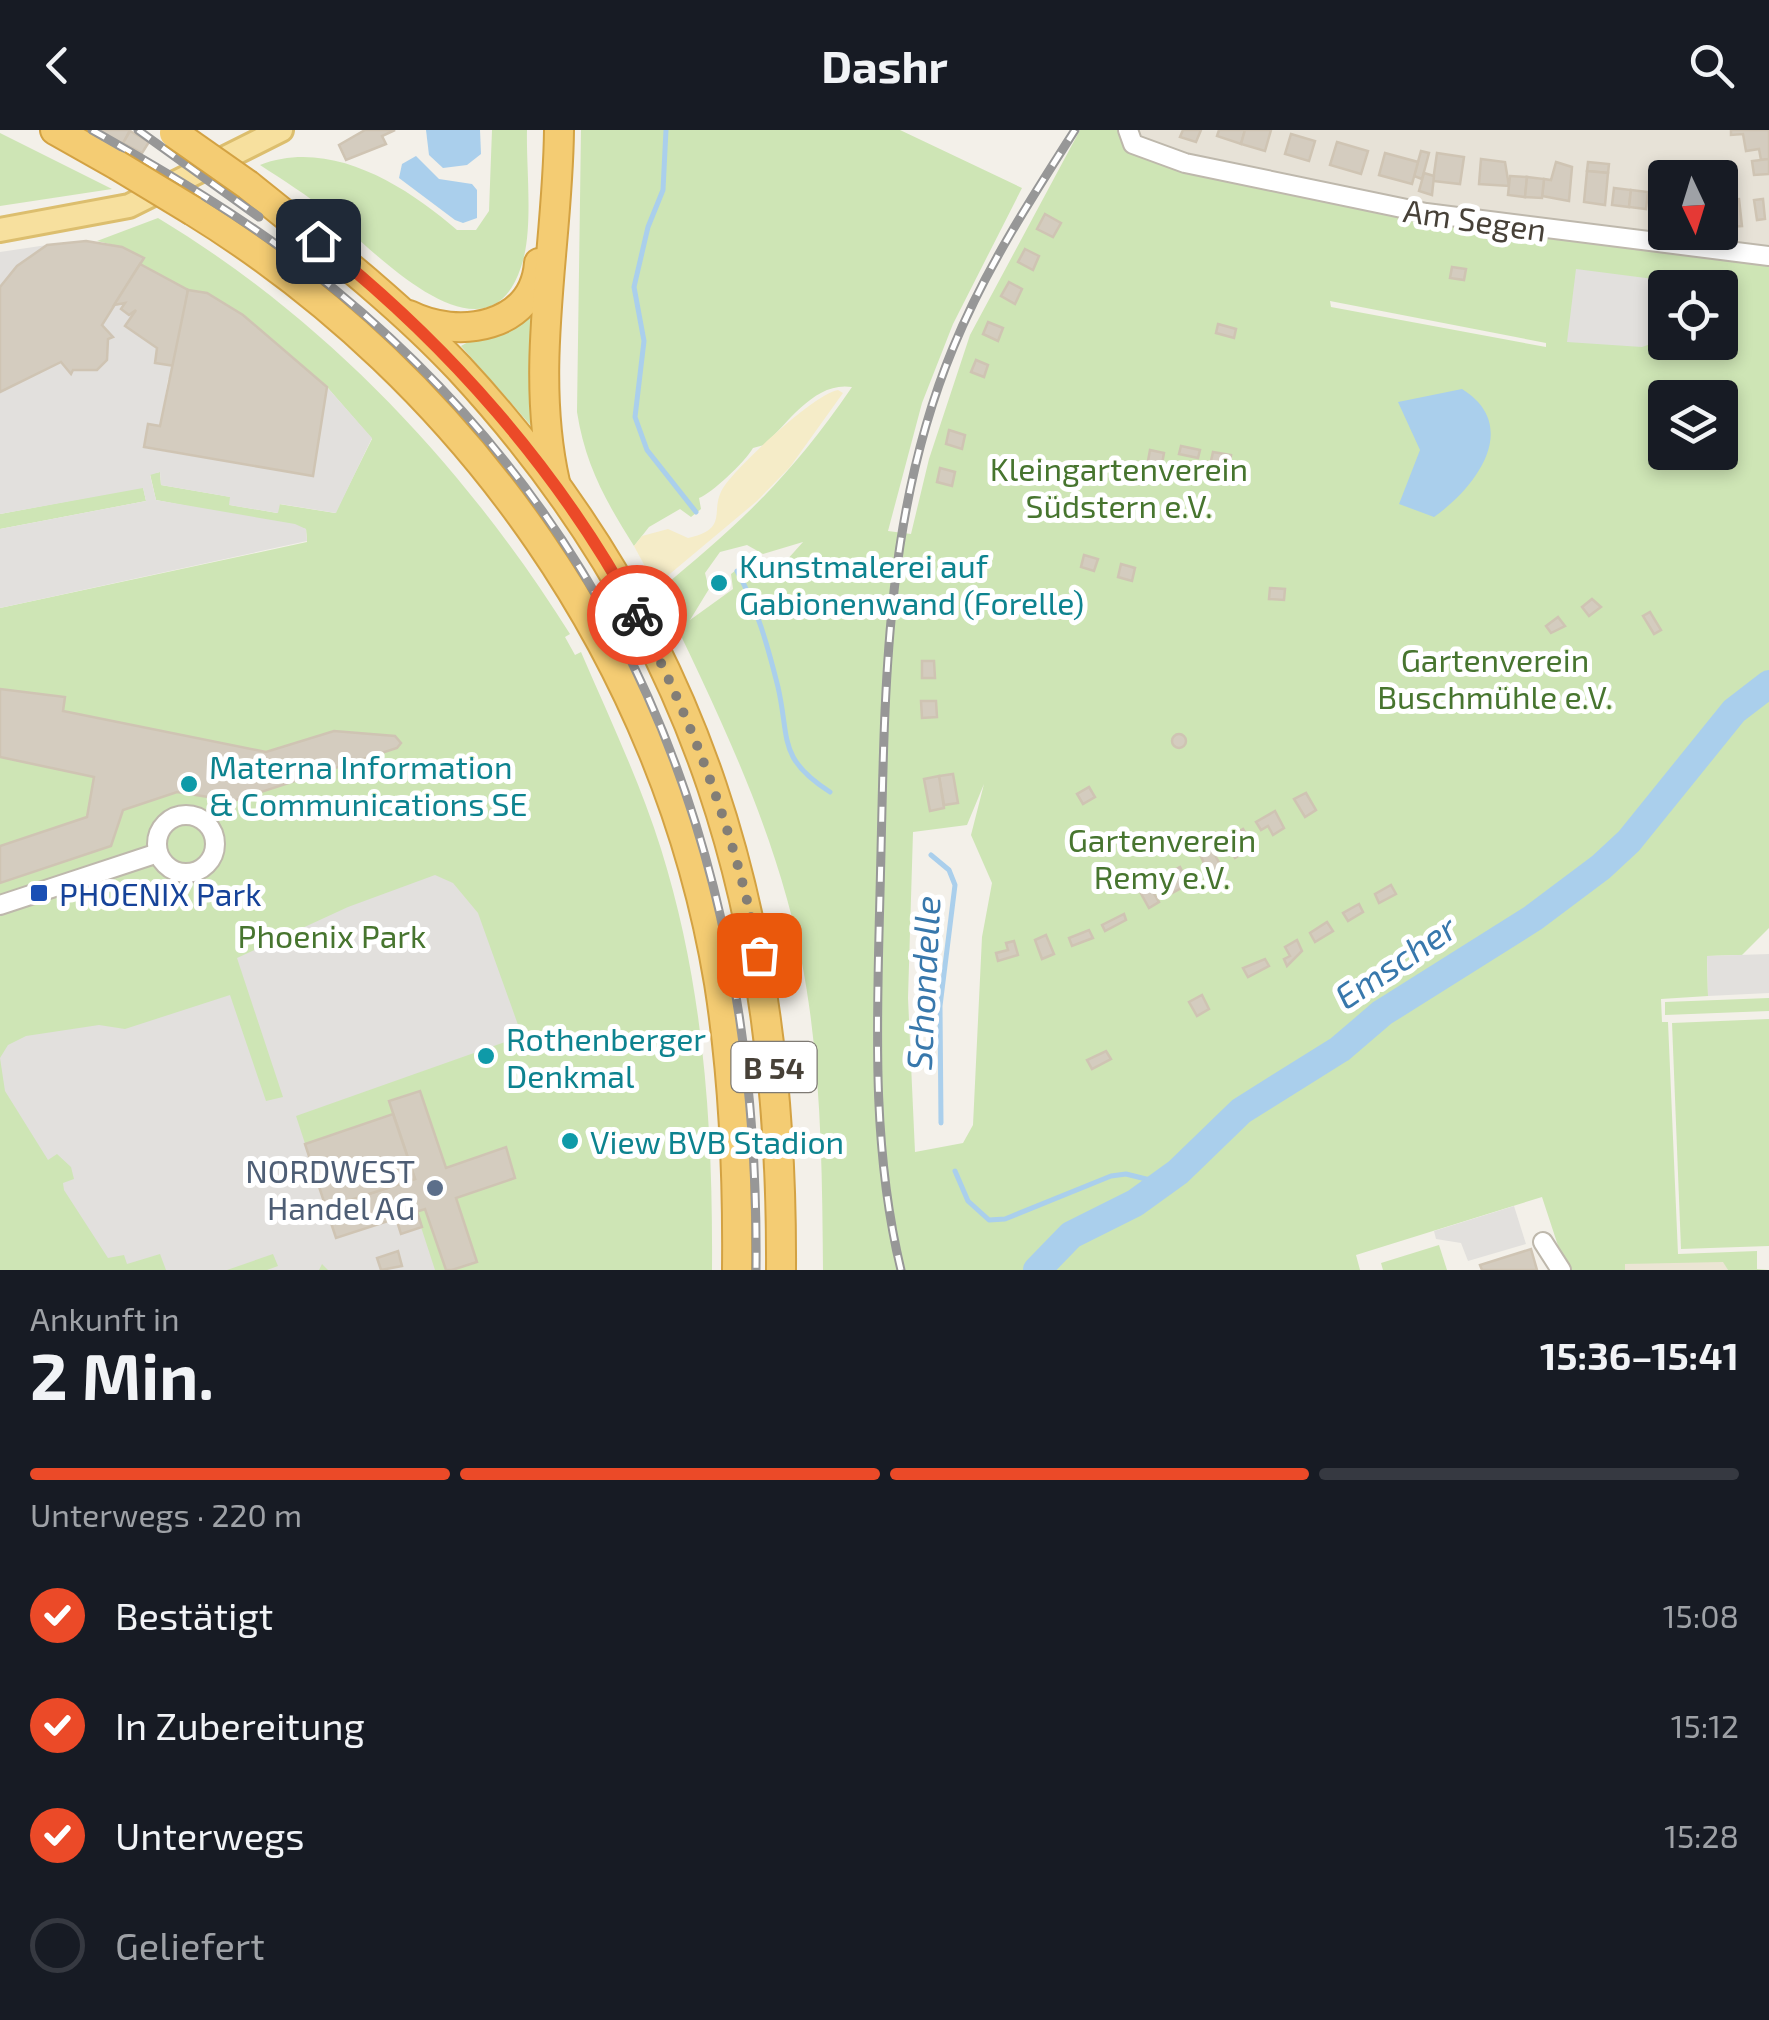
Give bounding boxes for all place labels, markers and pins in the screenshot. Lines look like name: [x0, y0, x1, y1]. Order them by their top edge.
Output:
pin: [276, 199, 361, 284]
place label: Kunstmalerei auf Gabionenwand (Forelle): [739, 546, 1084, 621]
marker: Kunstmalerei auf Gabionenwand (Forelle): [708, 572, 730, 594]
place label: Materna Information & Communications SE: [209, 747, 527, 822]
marker: Materna Information & Communications SE: [178, 773, 200, 795]
place label: PHOENIX Park: [59, 874, 262, 912]
marker: PHOENIX Park: [28, 882, 50, 904]
pin: [717, 913, 802, 998]
place label: Rothenberger Denkmal: [506, 1019, 706, 1094]
marker: Rothenberger Denkmal: [475, 1045, 497, 1067]
place label: View BVB Stadion: [590, 1122, 844, 1160]
marker: View BVB Stadion: [559, 1130, 581, 1152]
place label: NORDWEST Handel AG: [245, 1151, 415, 1226]
marker: NORDWEST Handel AG: [424, 1177, 446, 1199]

